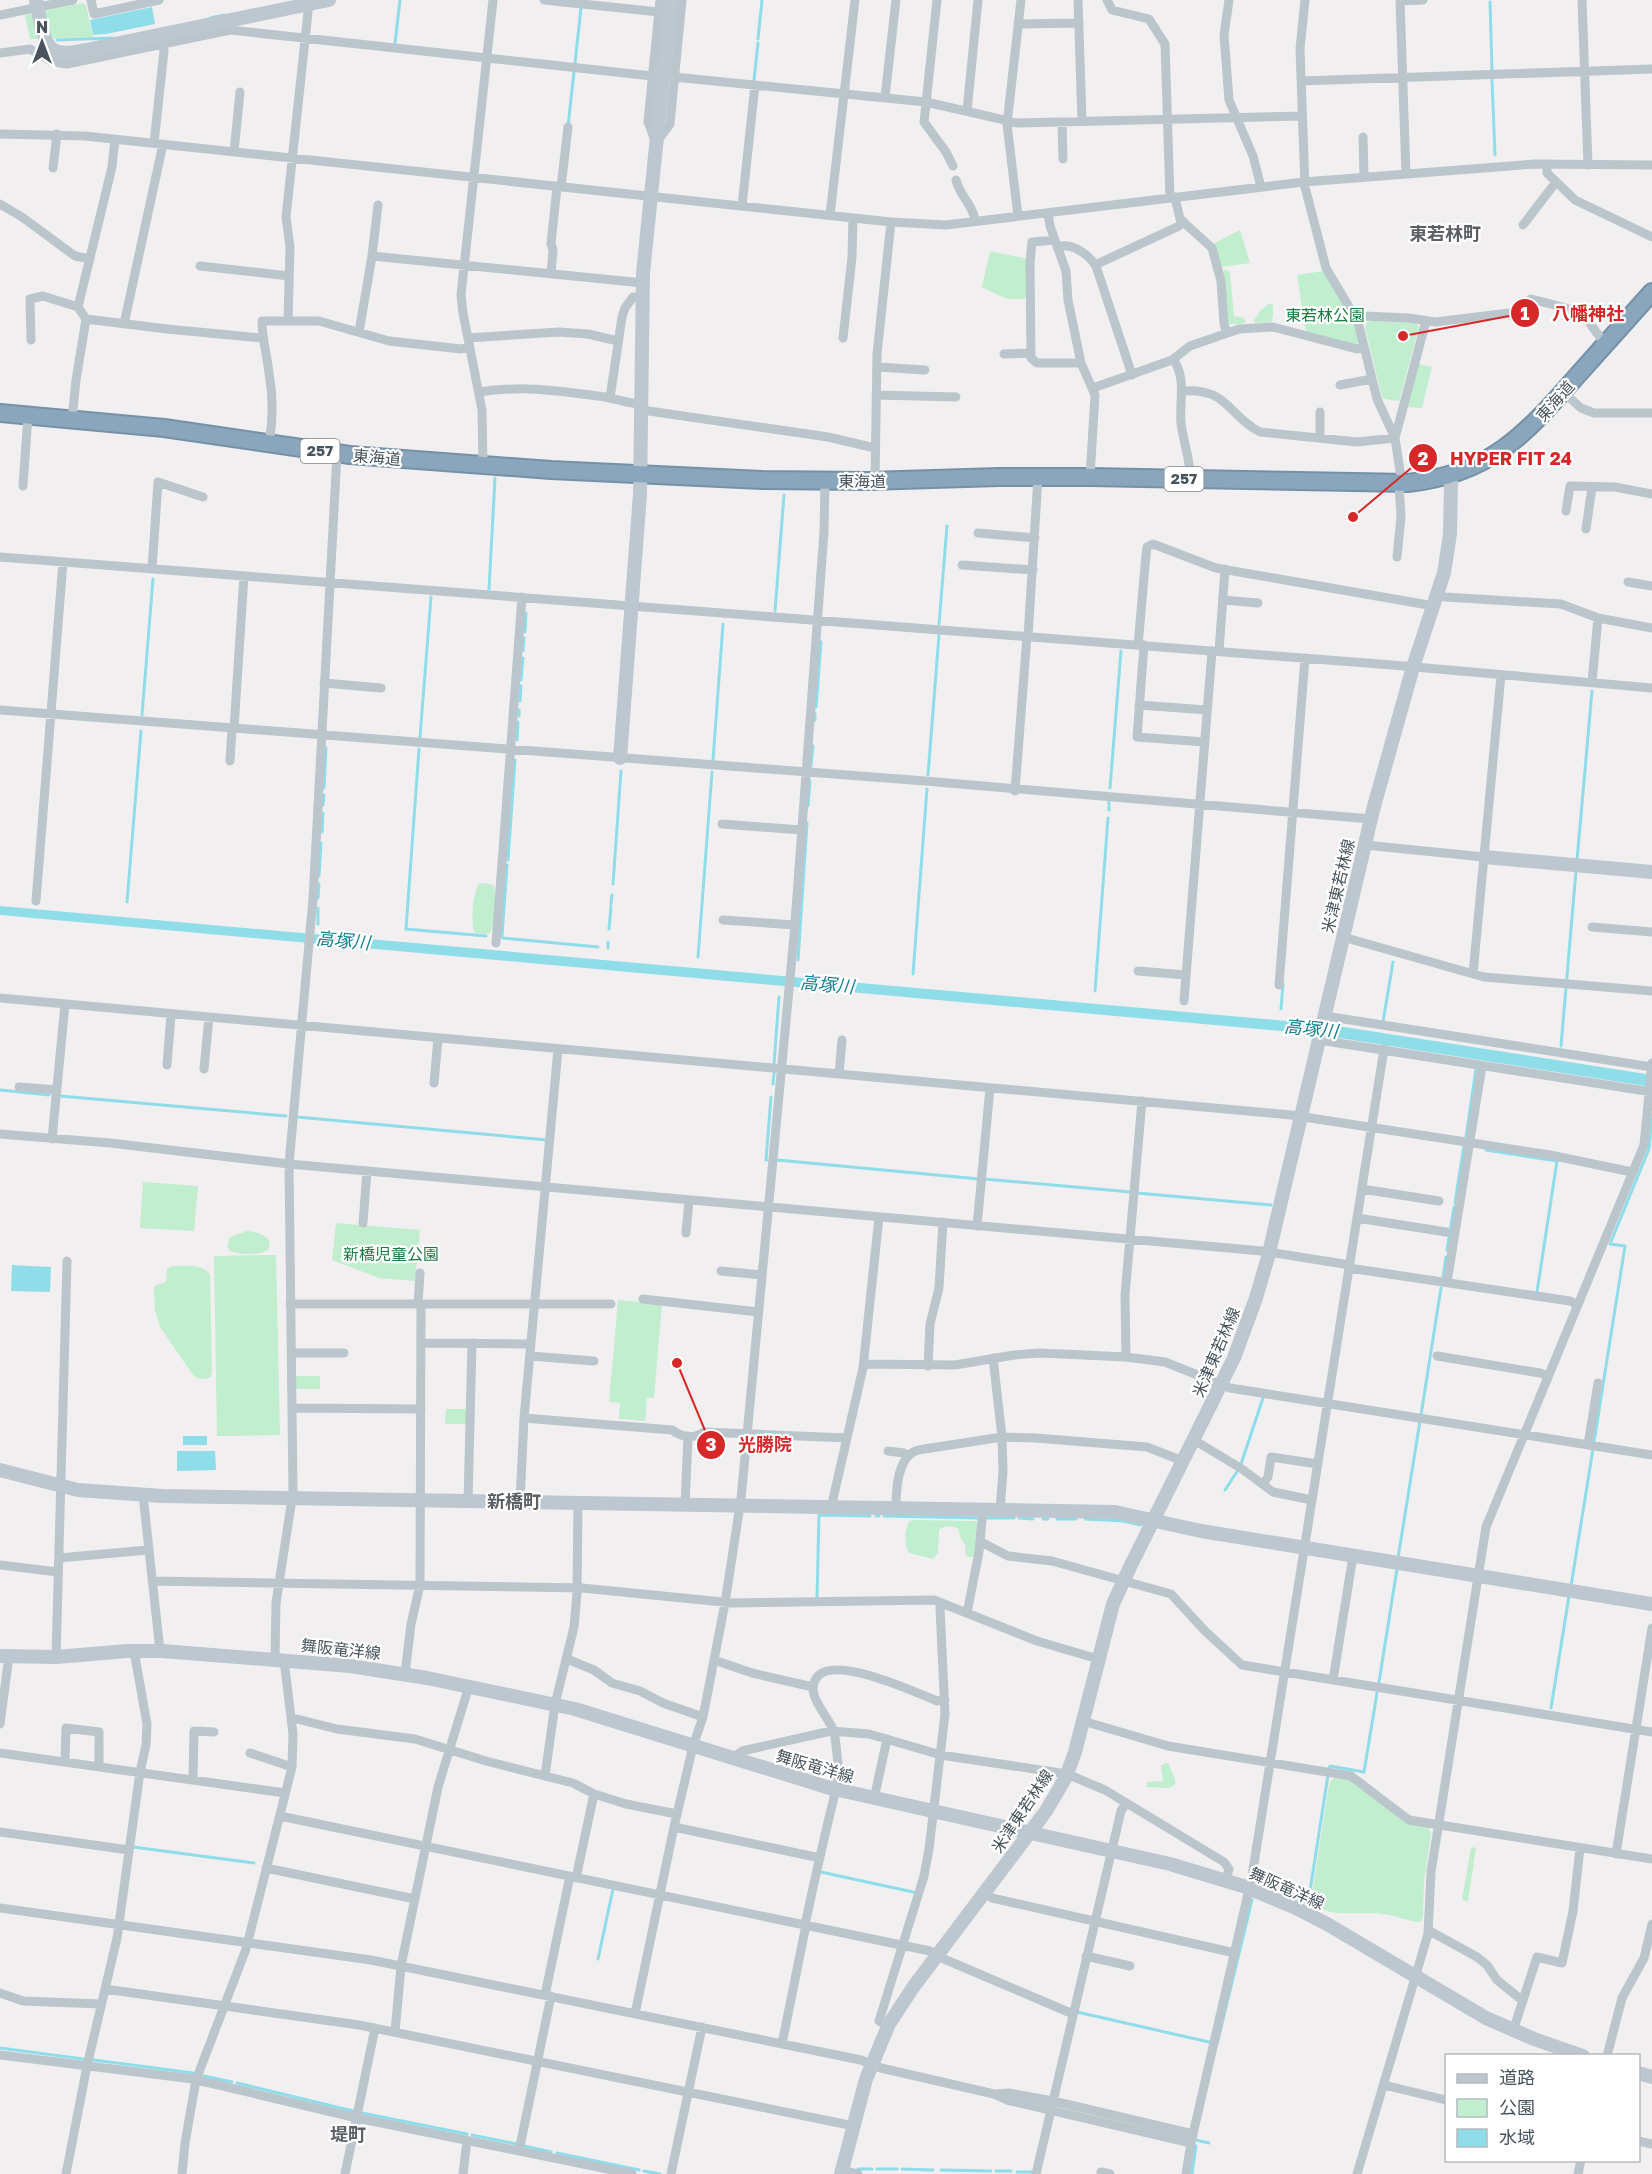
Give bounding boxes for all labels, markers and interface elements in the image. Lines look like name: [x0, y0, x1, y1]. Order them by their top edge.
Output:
north arrow: [12, 12, 72, 72]
text: N: [36, 17, 48, 37]
district label: 東若林町: [1409, 222, 1481, 244]
callout: 八幡神社: [1510, 295, 1636, 331]
text: 1: [1520, 302, 1530, 324]
text: 八幡神社: [1552, 302, 1624, 324]
park label: 東若林公園: [1285, 305, 1365, 325]
street label: 東海道: [1532, 376, 1578, 426]
road number: 257: [300, 439, 340, 463]
callout: HYPER FIT 24: [1408, 440, 1584, 476]
street label: 東海道: [352, 445, 402, 469]
text: 2: [1418, 447, 1429, 469]
text: HYPER FIT 24: [1450, 447, 1572, 469]
road number: 257: [1164, 467, 1204, 491]
street label: 東海道: [838, 471, 886, 491]
street label: 米津東若林線: [1317, 837, 1359, 935]
water label: 高塚川: [315, 927, 373, 953]
water label: 高塚川: [799, 971, 857, 997]
water label: 高塚川: [1283, 1014, 1341, 1042]
park label: 新橋児童公園: [343, 1244, 439, 1264]
street label: 米津東若林線: [1188, 1304, 1244, 1400]
callout: 光勝院: [696, 1427, 804, 1463]
text: 3: [706, 1433, 717, 1455]
text: 光勝院: [738, 1433, 792, 1455]
district label: 新橋町: [487, 1490, 541, 1512]
street label: 舞阪竜洋線: [300, 1635, 382, 1663]
street label: 舞阪竜洋線: [774, 1745, 856, 1787]
street label: 米津東若林線: [987, 1766, 1057, 1856]
street label: 舞阪竜洋線: [1246, 1863, 1328, 1913]
legend: [1445, 2054, 1640, 2162]
text: 道路: [1499, 2066, 1535, 2088]
text: 公園: [1499, 2096, 1535, 2118]
district label: 堤町: [330, 2123, 366, 2145]
text: 水域: [1499, 2126, 1535, 2148]

